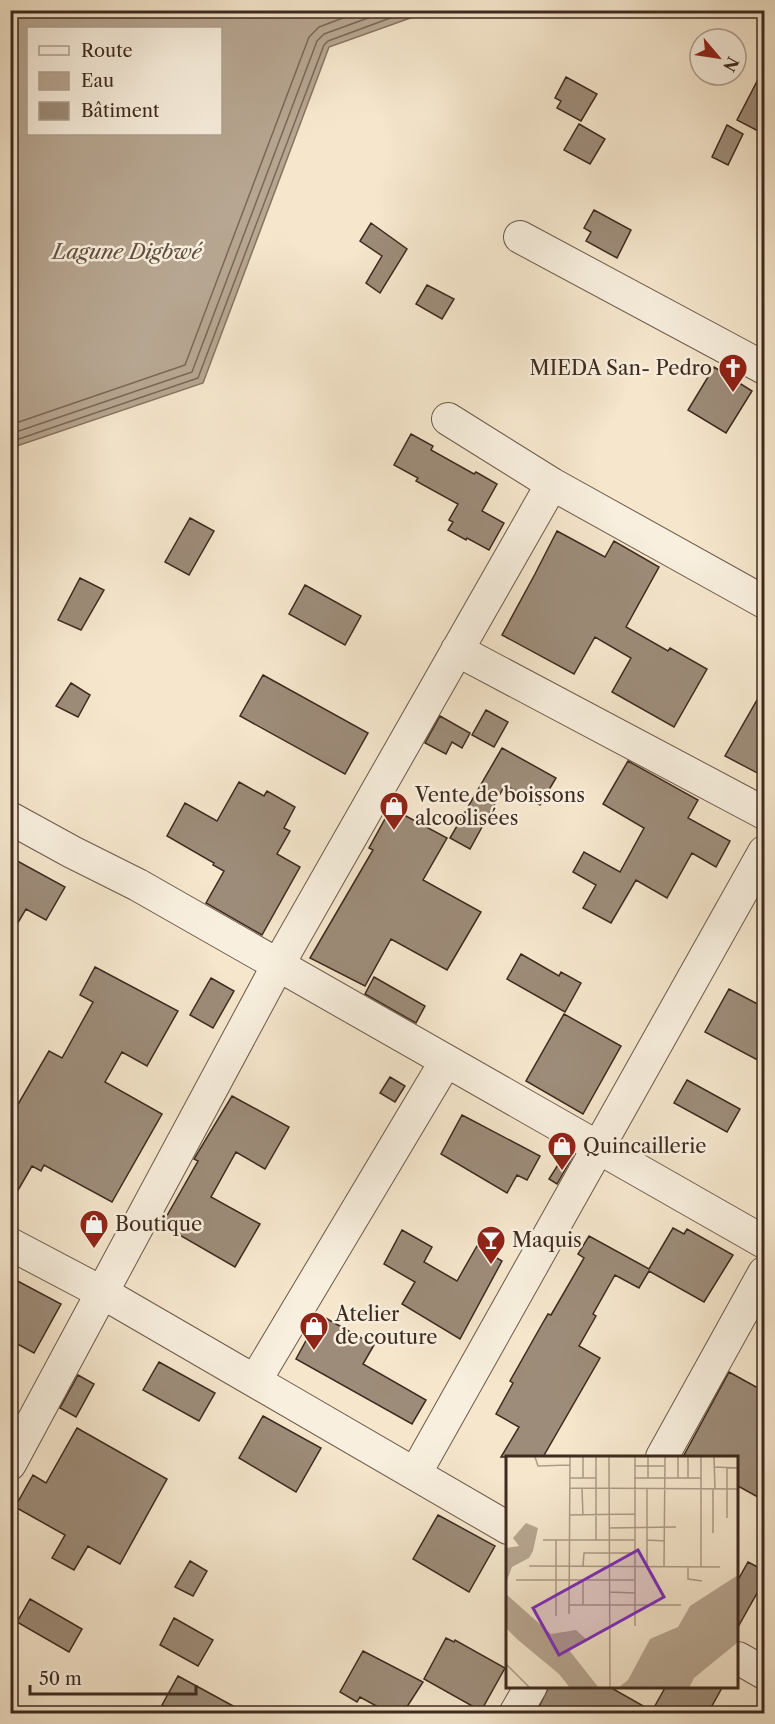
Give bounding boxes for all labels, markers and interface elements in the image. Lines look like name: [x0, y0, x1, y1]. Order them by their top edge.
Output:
legend: [27, 27, 222, 135]
north arrow: [688, 27, 748, 87]
text: Route: [81, 40, 133, 62]
text: N: [719, 53, 743, 75]
text: Eau: [81, 70, 114, 92]
text: Bâtiment: [81, 100, 160, 122]
water label: Lagune Digbwé: [50, 239, 204, 264]
church icon: MIEDA San- Pedro: [717, 352, 749, 394]
place label: MIEDA San- Pedro: [530, 356, 712, 380]
place label: Vente de boissons alcoolisées: [414, 783, 585, 830]
shop icon: Vente de boissons alcoolisées: [378, 790, 410, 832]
shop icon: Quincaillerie: [546, 1130, 578, 1172]
place label: Quincaillerie: [583, 1134, 707, 1158]
shop icon: Boutique: [78, 1208, 110, 1250]
place label: Boutique: [115, 1212, 202, 1236]
bar icon: Maquis: [475, 1224, 507, 1266]
place label: Maquis: [512, 1228, 582, 1252]
place label: Atelier de couture: [334, 1302, 438, 1349]
shop icon: Atelier de couture: [298, 1310, 330, 1352]
inset map: [506, 1456, 739, 1688]
scale bar: [30, 1658, 196, 1696]
text: 50 m: [39, 1668, 82, 1690]

